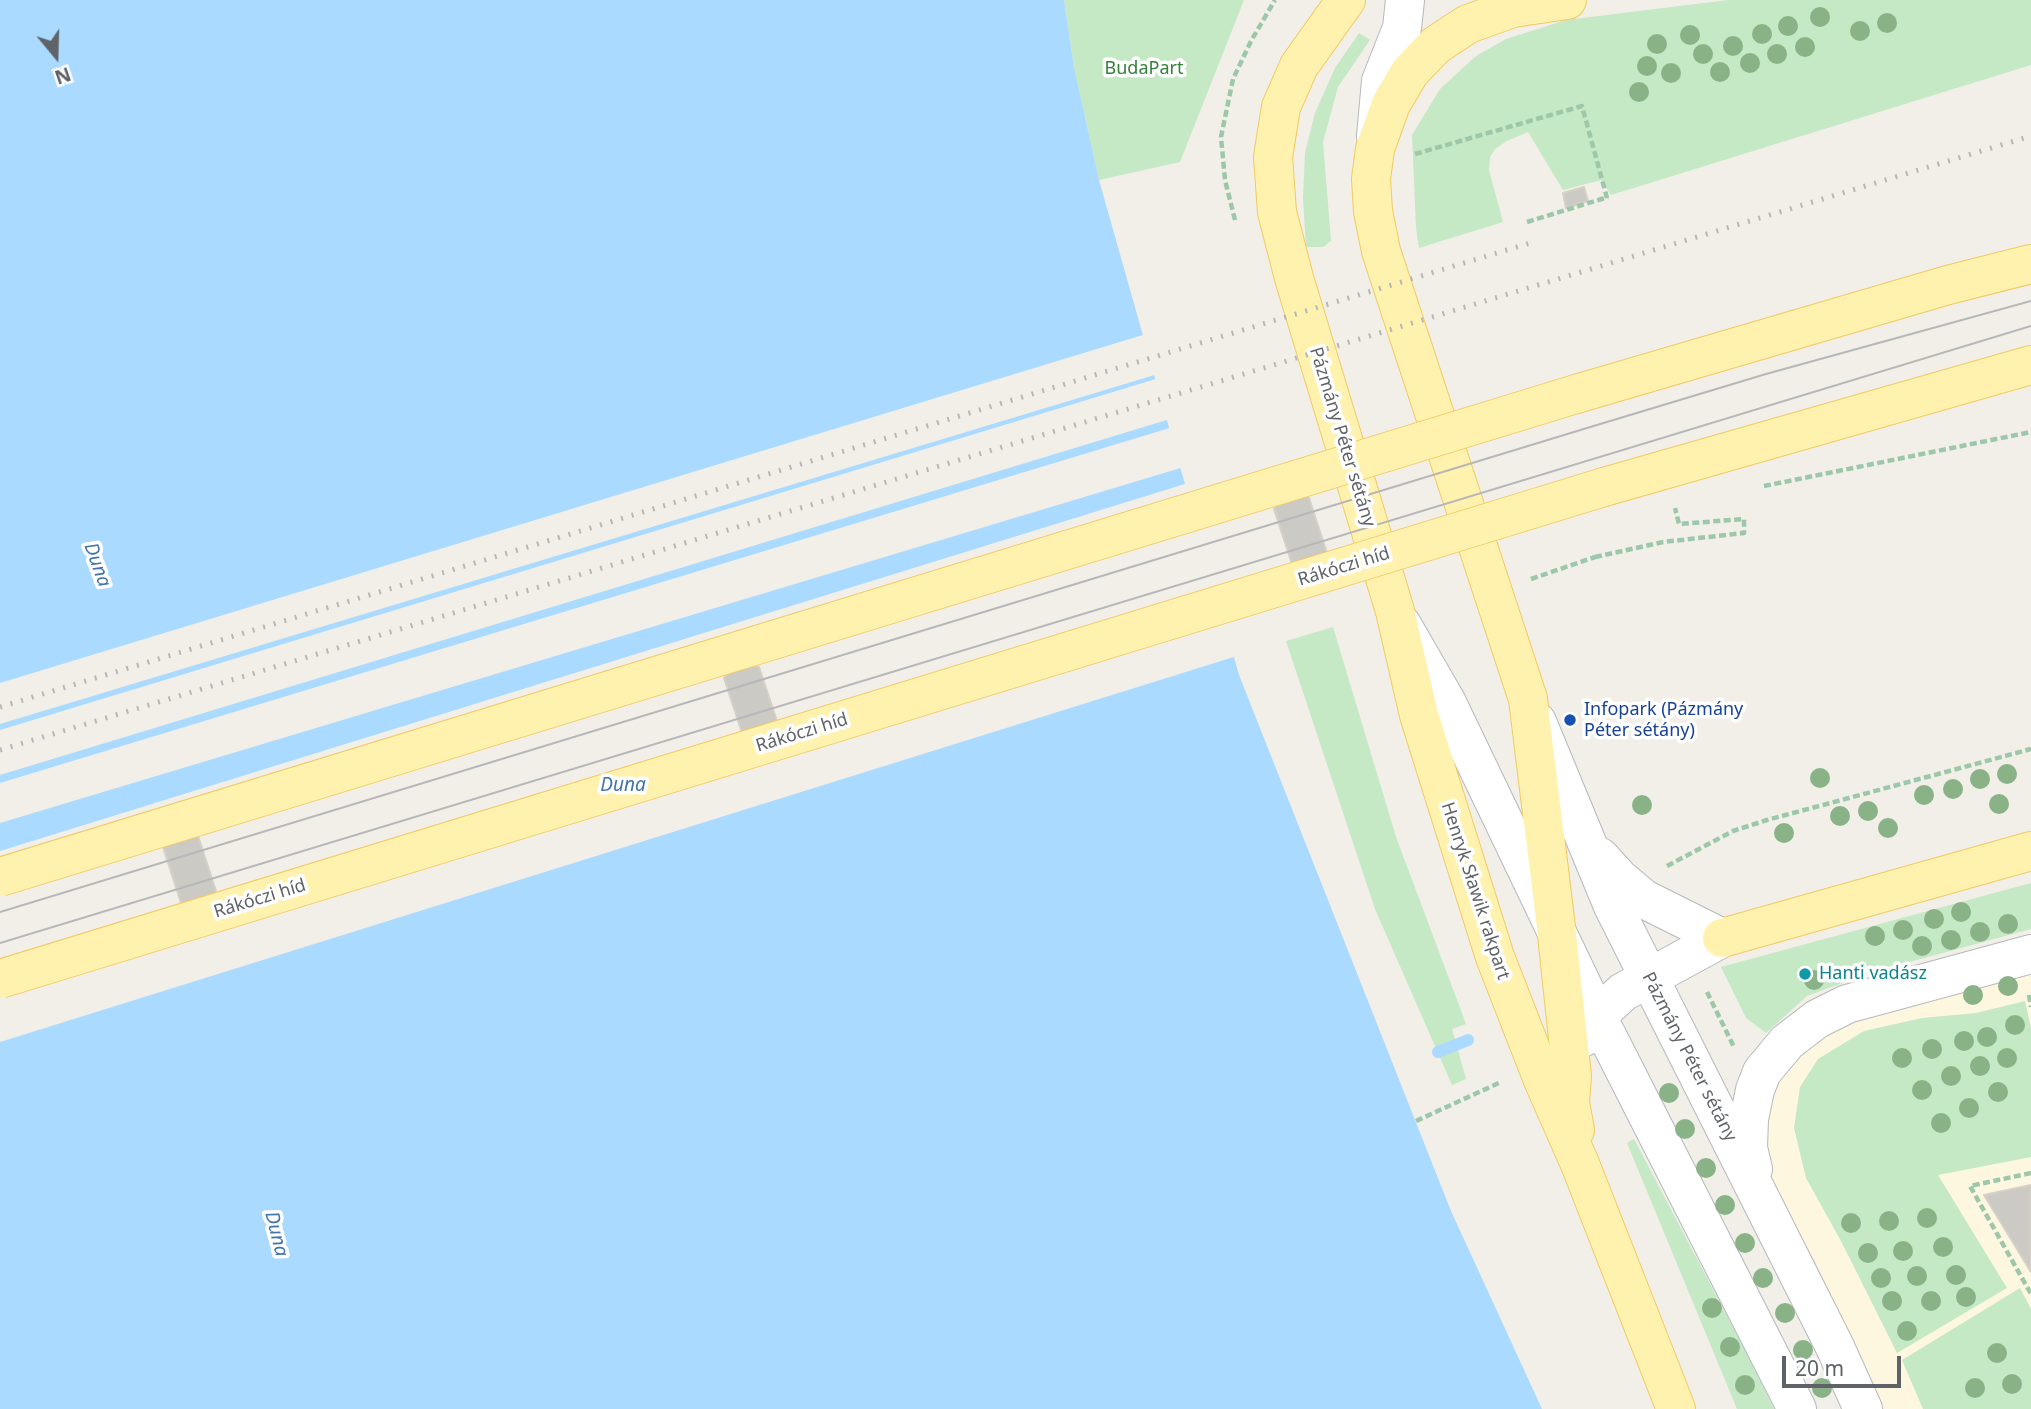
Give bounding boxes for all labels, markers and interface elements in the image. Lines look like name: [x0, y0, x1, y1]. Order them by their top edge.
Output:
north arrow: [21, 21, 91, 91]
park label: BudaPart: [1105, 58, 1183, 80]
text: N: [51, 61, 74, 91]
street label: Pázmány Péter sétány: [1304, 345, 1380, 529]
water label: Duna: [79, 540, 115, 590]
street label: Rákóczi híd: [1295, 543, 1393, 591]
place label: Infopark (Pázmány Péter sétány): [1584, 699, 1743, 742]
street label: Rákóczi híd: [753, 709, 851, 757]
marker: Infopark (Pázmány Péter sétány): [1562, 712, 1578, 728]
water label: Duna: [600, 775, 646, 797]
street label: Henryk Sławik rakpart: [1436, 800, 1514, 982]
street label: Rákóczi híd: [211, 875, 309, 923]
place label: Hanti vadász: [1819, 963, 1927, 985]
marker: Hanti vadász: [1797, 966, 1813, 982]
street label: Pázmány Péter sétány: [1637, 969, 1741, 1145]
water label: Duna: [259, 1209, 293, 1259]
scale bar: [1786, 1342, 1905, 1386]
text: 20 m: [1795, 1354, 1844, 1382]

